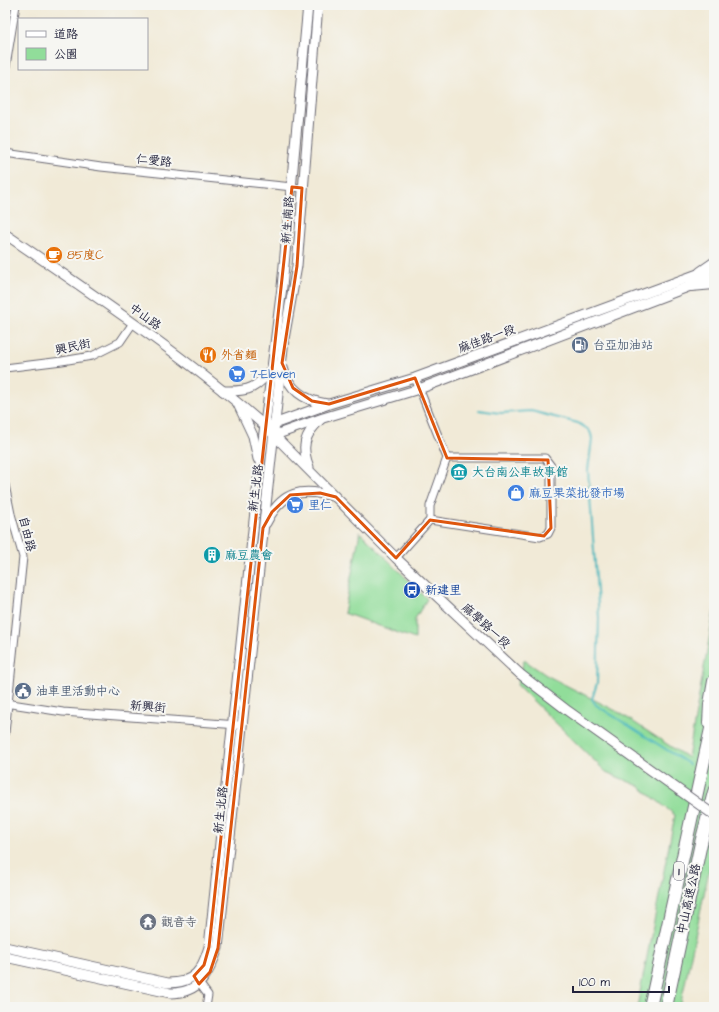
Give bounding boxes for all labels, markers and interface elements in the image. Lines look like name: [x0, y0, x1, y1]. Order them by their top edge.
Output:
legend: [18, 18, 148, 70]
text: 道路: [54, 26, 78, 43]
text: 公園: [54, 46, 78, 63]
street label: 仁愛路: [135, 151, 173, 171]
street label: 新生南路: [278, 195, 298, 245]
cafe icon: 85度C: [44, 245, 64, 265]
place label: 85度C: [67, 247, 104, 264]
street label: 中山路: [125, 300, 165, 334]
street label: 麻佳路一段: [456, 321, 518, 357]
street label: 興民街: [54, 335, 92, 359]
fuel station icon: 台亞加油站: [570, 335, 590, 355]
place label: 台亞加油站: [593, 337, 653, 354]
restaurant icon: 外省麵: [198, 345, 218, 365]
place label: 外省麵: [221, 347, 257, 364]
supermarket icon: 7-Eleven: [227, 364, 247, 384]
place label: 7-Eleven: [250, 366, 295, 383]
museum icon: 大台南公車故事館: [449, 462, 469, 482]
street label: 新生北路: [245, 463, 267, 513]
place label: 大台南公車故事館: [472, 464, 568, 481]
shop icon: 麻豆果菜批發市場: [506, 483, 526, 503]
place label: 麻豆果菜批發市場: [529, 485, 625, 502]
supermarket icon: 里仁: [285, 495, 305, 515]
place label: 里仁: [308, 497, 332, 514]
street label: 自由路: [14, 514, 40, 554]
building icon: 麻豆農會: [202, 545, 222, 565]
place label: 麻豆農會: [225, 547, 273, 564]
bus stop icon: 新建里: [402, 580, 422, 600]
place label: 新建里: [425, 582, 461, 599]
street label: 麻學路一段: [458, 600, 514, 652]
public building icon: 油車里活動中心: [13, 681, 33, 701]
place label: 油車里活動中心: [36, 683, 120, 700]
street label: 新興街: [129, 697, 167, 717]
street label: 新生北路: [210, 785, 232, 835]
street label: 中山高速公路: [673, 862, 705, 936]
road number: 1: [674, 862, 684, 880]
temple icon: 觀音寺: [138, 912, 158, 932]
place label: 觀音寺: [161, 914, 197, 931]
scale bar: [573, 968, 669, 994]
text: 100 m: [579, 974, 610, 991]

